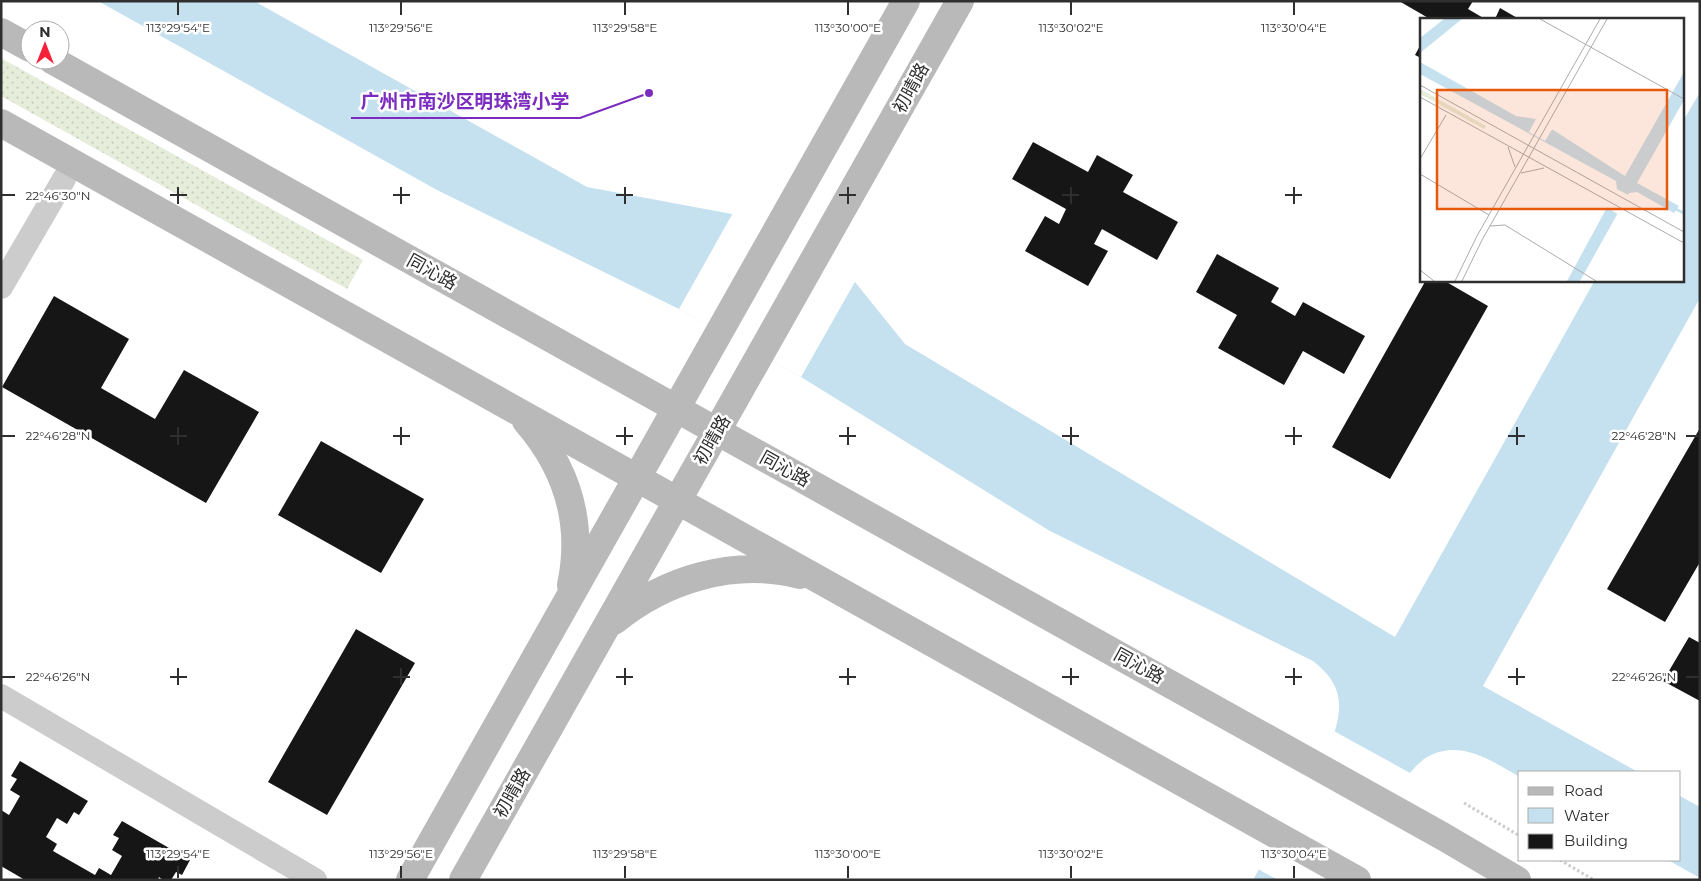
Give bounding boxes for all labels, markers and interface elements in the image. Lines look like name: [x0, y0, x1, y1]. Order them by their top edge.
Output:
inset map: [1420, 18, 1684, 281]
north arrow: [20, 20, 70, 70]
text: 113°29'54"E: [146, 20, 210, 35]
text: 113°29'56"E: [369, 20, 433, 35]
text: 113°29'58"E: [593, 20, 657, 35]
text: 113°30'00"E: [815, 20, 881, 35]
text: 113°30'02"E: [1038, 20, 1104, 35]
text: 113°30'04"E: [1261, 20, 1327, 35]
text: N: [39, 23, 51, 41]
street label: 初晴路: [888, 59, 934, 117]
callout: 广州市南沙区明珠湾小学: [351, 84, 580, 118]
text: 广州市南沙区明珠湾小学: [360, 90, 570, 113]
text: 22°46'30"N: [25, 188, 91, 203]
street label: 同沁路: [403, 249, 461, 295]
street label: 初晴路: [689, 411, 735, 469]
text: 22°46'28"N: [26, 428, 90, 443]
text: 22°46'28"N: [1612, 428, 1676, 443]
street label: 同沁路: [756, 446, 814, 492]
street label: 同沁路: [1110, 643, 1168, 689]
text: 22°46'26"N: [26, 669, 90, 684]
text: 22°46'26"N: [1612, 669, 1676, 684]
street label: 初晴路: [489, 764, 535, 822]
legend: [1518, 771, 1681, 861]
text: Road: [1564, 781, 1603, 800]
text: Water: [1564, 806, 1610, 825]
text: Building: [1564, 831, 1628, 850]
text: 113°29'54"E: [146, 846, 210, 861]
text: 113°29'56"E: [369, 846, 433, 861]
text: 113°29'58"E: [593, 846, 657, 861]
text: 113°30'00"E: [815, 846, 881, 861]
text: 113°30'02"E: [1038, 846, 1104, 861]
text: 113°30'04"E: [1261, 846, 1327, 861]

